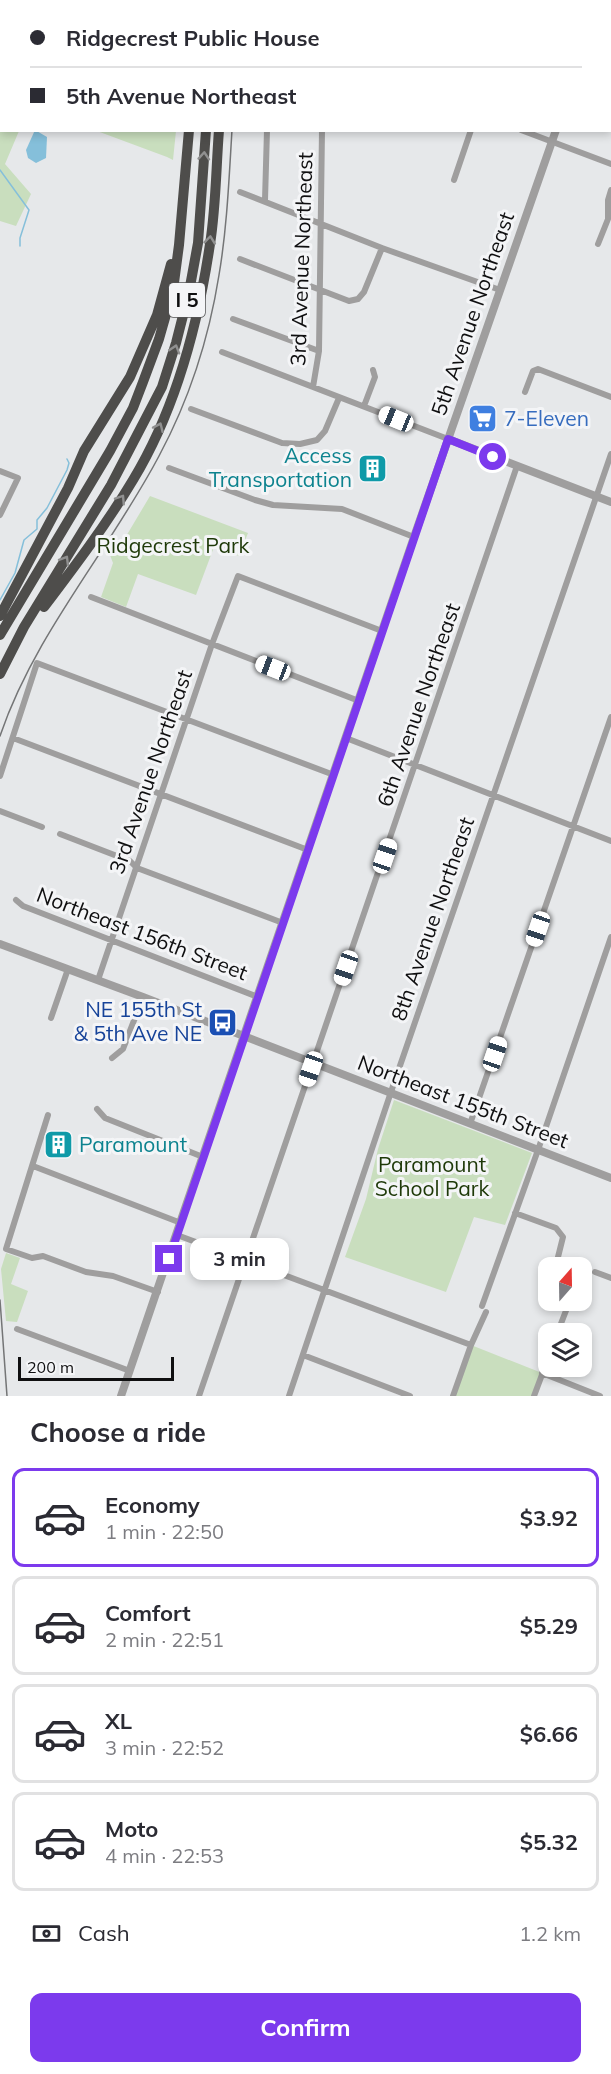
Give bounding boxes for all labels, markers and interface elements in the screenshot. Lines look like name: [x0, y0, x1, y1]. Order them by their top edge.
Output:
text: Ridgecrest Public House: [66, 24, 320, 52]
text: 5th Avenue Northeast: [66, 82, 296, 110]
one-way arrow: [198, 152, 211, 161]
street label: 3rd Avenue Northeast: [284, 152, 318, 366]
street label: 5th Avenue Northeast: [425, 208, 519, 419]
one-way arrow: [203, 236, 216, 245]
road number: I 5: [169, 283, 205, 317]
one-way arrow: [167, 344, 180, 355]
supermarket icon: 7-Eleven: [467, 403, 499, 435]
car: [376, 404, 416, 434]
place label: 7-Eleven: [504, 405, 589, 431]
one-way arrow: [152, 423, 164, 434]
place label: Access Transportation: [209, 442, 352, 492]
route start: [479, 443, 506, 470]
building icon: Access Transportation: [357, 452, 389, 484]
one-way arrow: [113, 495, 125, 505]
park label: Ridgecrest Park: [97, 532, 250, 558]
one-way arrow: [57, 556, 69, 566]
street label: 6th Avenue Northeast: [371, 599, 465, 810]
car: [253, 653, 293, 683]
street label: 3rd Avenue Northeast: [103, 666, 197, 877]
street label: 8th Avenue Northeast: [385, 813, 479, 1024]
car: [371, 836, 399, 876]
street label: Northeast 156th Street: [33, 881, 251, 985]
car: [524, 909, 552, 949]
car: [332, 948, 360, 988]
place label: NE 155th St & 5th Ave NE: [74, 996, 202, 1046]
bus stop icon: NE 155th St & 5th Ave NE: [207, 1006, 239, 1038]
car: [481, 1034, 509, 1074]
car: [297, 1049, 325, 1089]
street label: Northeast 155th Street: [354, 1049, 572, 1153]
building icon: Paramount: [42, 1129, 74, 1161]
place label: Paramount: [79, 1131, 187, 1157]
park label: Paramount School Park: [375, 1151, 489, 1201]
callout: 3 min: [190, 1238, 289, 1280]
route end: [155, 1245, 182, 1272]
text: 3 min: [213, 1246, 266, 1271]
north arrow: [538, 1257, 592, 1311]
map controls: [538, 1257, 592, 1377]
button: layers: [538, 1323, 592, 1377]
scale bar: [18, 1354, 174, 1382]
text: 200 m: [27, 1357, 74, 1377]
text: Choose a ride: [30, 1415, 206, 1449]
icon: car: [33, 1491, 87, 1545]
text: Economy: [105, 1491, 200, 1519]
text: $3.92: [520, 1504, 578, 1532]
text: 1 min · 22:50: [105, 1519, 224, 1544]
icon: car: [33, 1599, 87, 1653]
text: Comfort: [105, 1599, 191, 1627]
text: $5.29: [520, 1612, 578, 1640]
text: 2 min · 22:51: [105, 1627, 224, 1652]
icon: car: [33, 1707, 87, 1761]
text: XL: [105, 1707, 132, 1735]
text: $6.66: [520, 1720, 578, 1748]
text: 3 min · 22:52: [105, 1735, 224, 1760]
icon: car: [33, 1815, 87, 1869]
text: Moto: [105, 1815, 158, 1843]
text: $5.32: [520, 1828, 578, 1856]
text: 4 min · 22:53: [105, 1843, 224, 1868]
icon: cash: [30, 1917, 63, 1950]
text: Cash: [78, 1919, 130, 1947]
text: 1.2 km: [519, 1921, 581, 1946]
button: Confirm: [30, 1993, 581, 2062]

